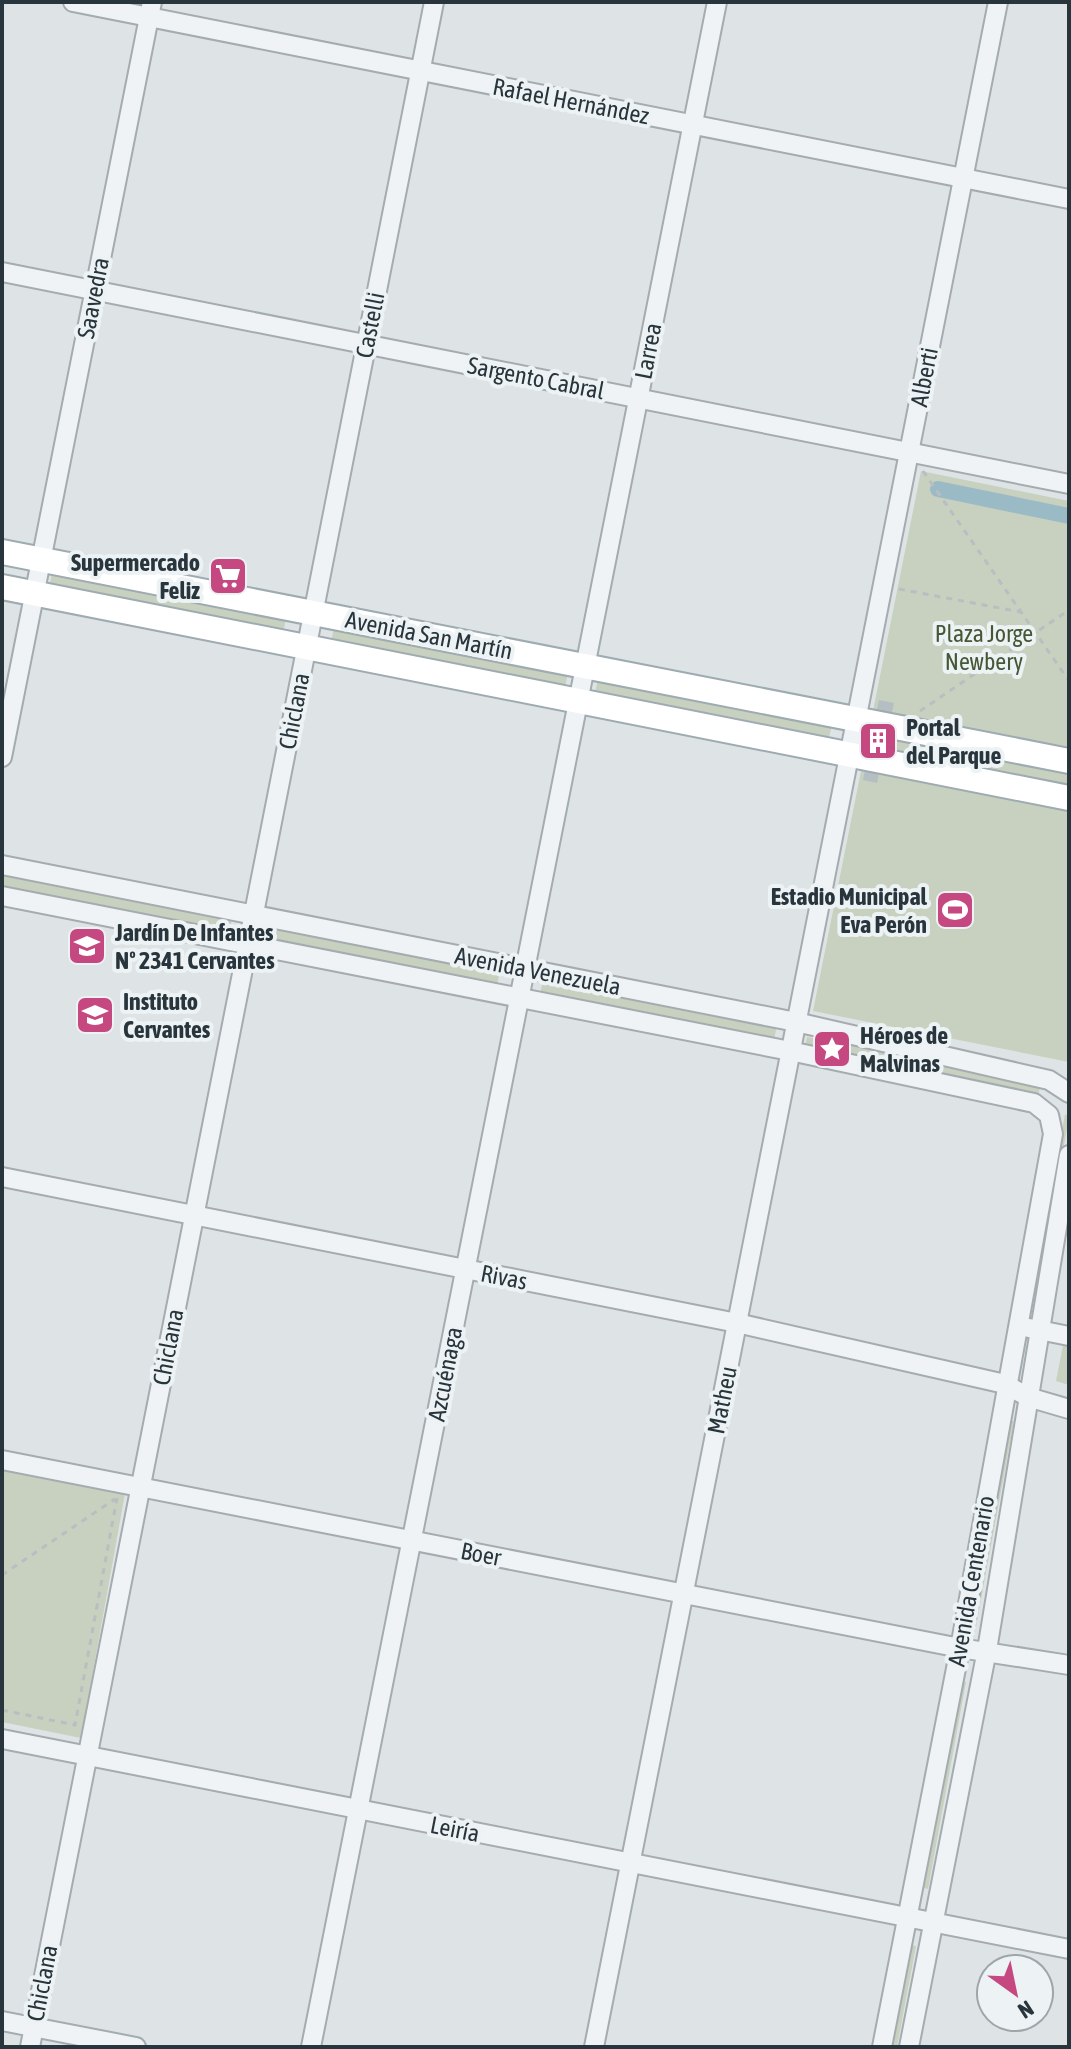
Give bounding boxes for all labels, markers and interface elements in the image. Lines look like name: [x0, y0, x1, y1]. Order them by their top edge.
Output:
street label: Rafael Hernández: [490, 73, 652, 129]
street label: Saavedra: [72, 255, 114, 341]
street label: Castelli: [350, 290, 390, 360]
street label: Larrea: [629, 321, 667, 381]
street label: Alberti: [905, 345, 943, 409]
street label: Sargento Cabral: [465, 352, 607, 405]
place label: Supermercado Feliz: [71, 549, 200, 604]
supermarket icon: Supermercado Feliz: [207, 555, 249, 597]
street label: Avenida San Martín: [343, 606, 515, 664]
park label: Plaza Jorge Newbery: [935, 620, 1033, 675]
street label: Chiclana: [273, 671, 315, 751]
place label: Portal del Parque: [906, 714, 1001, 769]
building icon: Portal del Parque: [857, 720, 899, 762]
place label: Estadio Municipal Eva Perón: [771, 883, 928, 938]
sports icon: Estadio Municipal Eva Perón: [934, 889, 976, 931]
place label: Jardín De Infantes Nº 2341 Cervantes: [114, 919, 275, 974]
school or university icon: Jardín De Infantes Nº 2341 Cervantes: [66, 925, 108, 967]
street label: Avenida Venezuela: [453, 942, 623, 1000]
place label: Instituto Cervantes: [123, 988, 211, 1043]
school or university icon: Instituto Cervantes: [74, 994, 116, 1036]
place label: Héroes de Malvinas: [860, 1022, 948, 1077]
place icon: Héroes de Malvinas: [811, 1028, 853, 1070]
street label: Rivas: [478, 1259, 530, 1295]
street label: Chiclana: [147, 1307, 189, 1387]
street label: Azcuénaga: [423, 1325, 467, 1423]
street label: Matheu: [702, 1364, 742, 1436]
street label: Avenida Centenario: [943, 1494, 999, 1668]
street label: Boer: [458, 1537, 504, 1571]
street label: Leiría: [428, 1811, 482, 1847]
street label: Chiclana: [21, 1943, 63, 2023]
north arrow: [975, 1953, 1055, 2033]
text: N: [1013, 1995, 1038, 2024]

